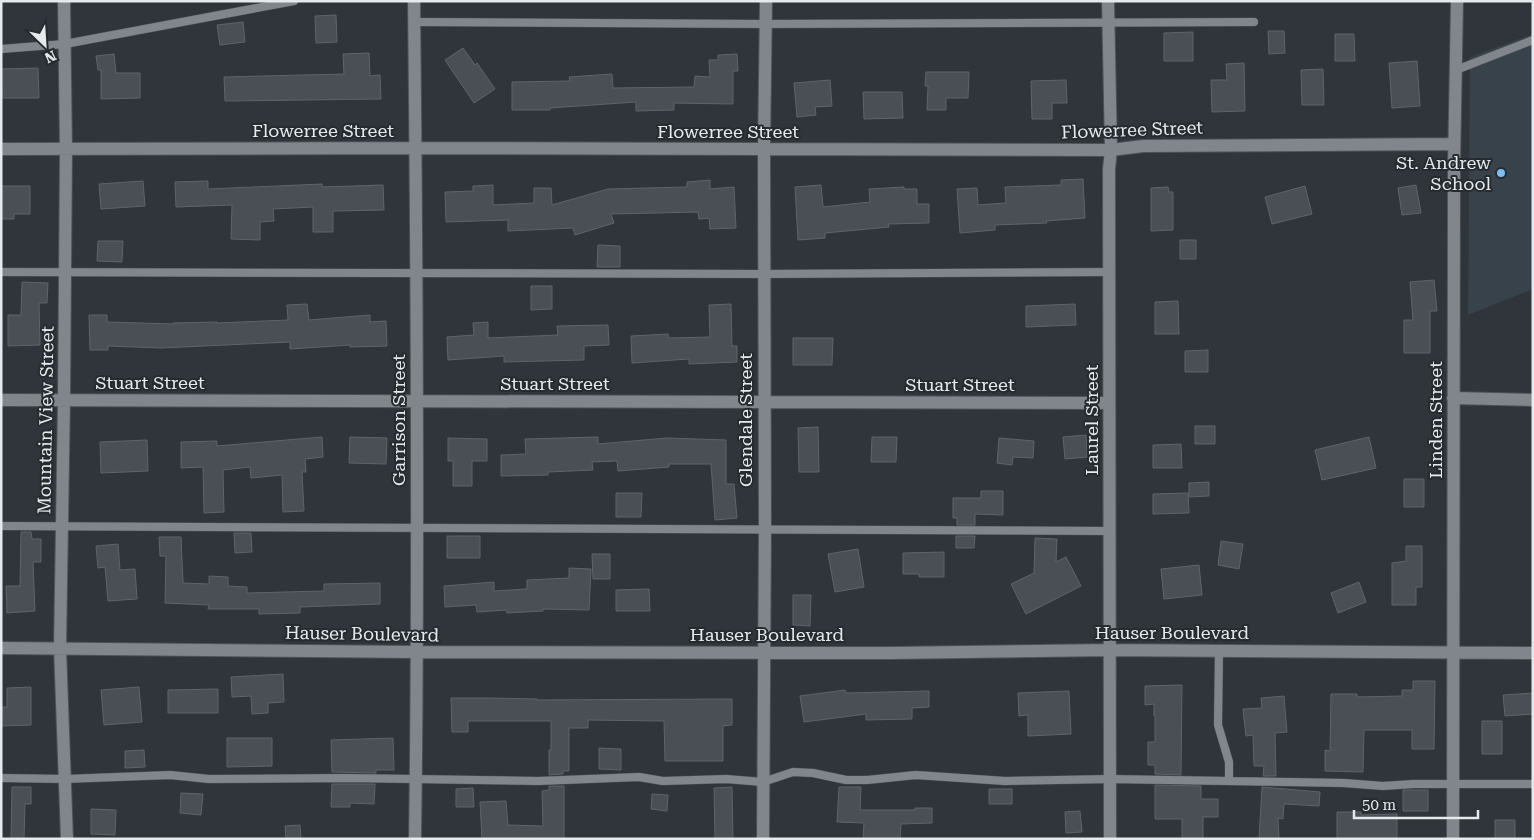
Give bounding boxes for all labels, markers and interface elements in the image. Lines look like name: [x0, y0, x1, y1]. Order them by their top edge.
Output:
north arrow: [20, 20, 70, 70]
text: N: [42, 47, 59, 66]
street label: Flowerree Street: [1061, 117, 1204, 142]
street label: Flowerree Street: [252, 120, 394, 141]
street label: Flowerree Street: [657, 121, 799, 142]
place label: St. Andrew School: [1396, 152, 1491, 194]
marker: St. Andrew School: [1495, 167, 1507, 179]
street label: Mountain View Street: [33, 325, 58, 514]
street label: Glendale Street: [735, 353, 756, 487]
street label: Garrison Street: [388, 354, 409, 486]
street label: Linden Street: [1425, 361, 1446, 479]
street label: Laurel Street: [1081, 364, 1102, 475]
street label: Stuart Street: [95, 372, 205, 393]
street label: Stuart Street: [500, 373, 610, 394]
street label: Stuart Street: [905, 374, 1015, 395]
street label: Hauser Boulevard: [285, 622, 440, 645]
street label: Hauser Boulevard: [1095, 622, 1250, 643]
street label: Hauser Boulevard: [690, 624, 845, 645]
scale bar: [1354, 788, 1478, 820]
text: 50 m: [1362, 796, 1397, 814]

